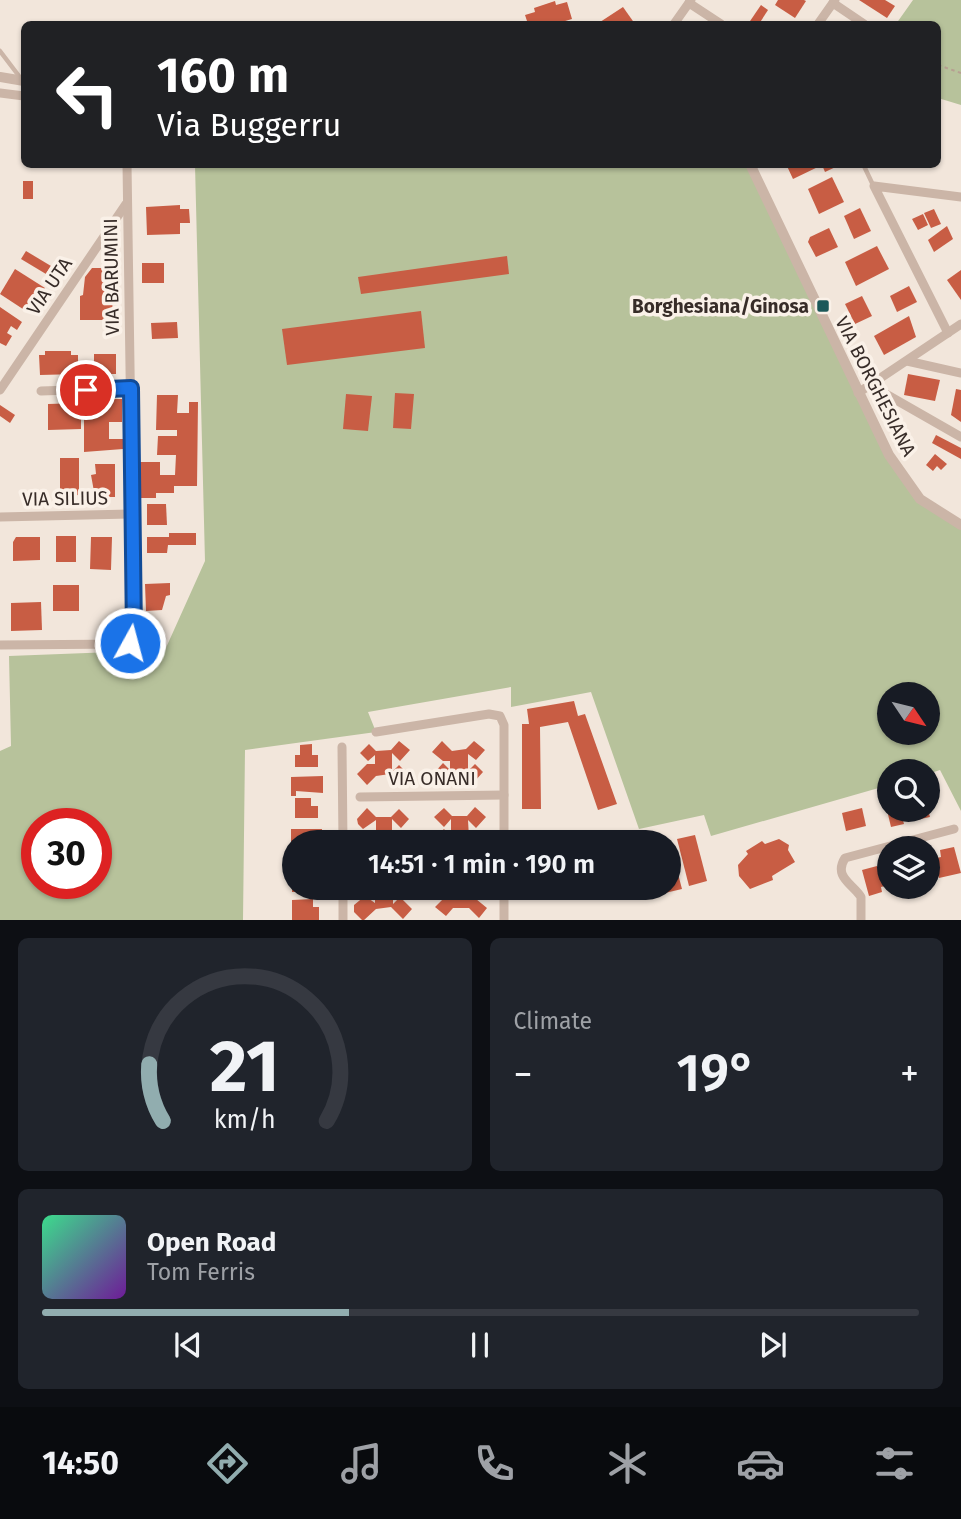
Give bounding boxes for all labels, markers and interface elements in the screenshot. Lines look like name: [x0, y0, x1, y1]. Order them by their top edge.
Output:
text: 160 m: [157, 46, 289, 105]
icon: left: [42, 49, 133, 140]
text: Via Buggerru: [157, 106, 341, 144]
street label: VIA BARUMINI: [99, 218, 124, 336]
street label: VIA UTA: [22, 253, 77, 319]
place label: Borghesiana/Ginosa: [632, 295, 809, 318]
marker: Borghesiana/Ginosa: [815, 298, 831, 314]
street label: VIA BORGHESIANA: [830, 313, 921, 460]
pin: [56, 360, 116, 420]
icon: arrive: [67, 371, 105, 409]
street label: VIA SILIUS: [22, 486, 108, 511]
position arrow: [93, 606, 167, 680]
north arrow: [877, 682, 940, 746]
map controls: [877, 682, 940, 899]
button: search: [877, 759, 940, 822]
street label: VIA ONANI: [388, 767, 476, 790]
speed limit sign: 30: [21, 808, 112, 899]
button: layers: [877, 836, 940, 899]
text: 14:51 · 1 min · 190 m: [368, 849, 595, 880]
text: Climate: [514, 1007, 592, 1035]
text: 21: [210, 1023, 280, 1110]
text: 19°: [677, 1042, 756, 1105]
text: −: [514, 1051, 533, 1097]
text: +: [900, 1051, 919, 1097]
text: km/h: [214, 1104, 276, 1134]
text: Open Road: [147, 1227, 276, 1258]
text: Tom Ferris: [147, 1258, 255, 1286]
icon: previous: [169, 1326, 207, 1364]
icon: pause: [461, 1326, 499, 1364]
icon: next: [754, 1326, 792, 1364]
icon: directions: [203, 1439, 252, 1488]
icon: music: [337, 1439, 386, 1488]
icon: phone: [470, 1439, 519, 1488]
icon: climate: [603, 1439, 652, 1488]
icon: car: [736, 1439, 785, 1488]
icon: filters: [870, 1439, 919, 1488]
text: 14:50: [42, 1444, 119, 1482]

